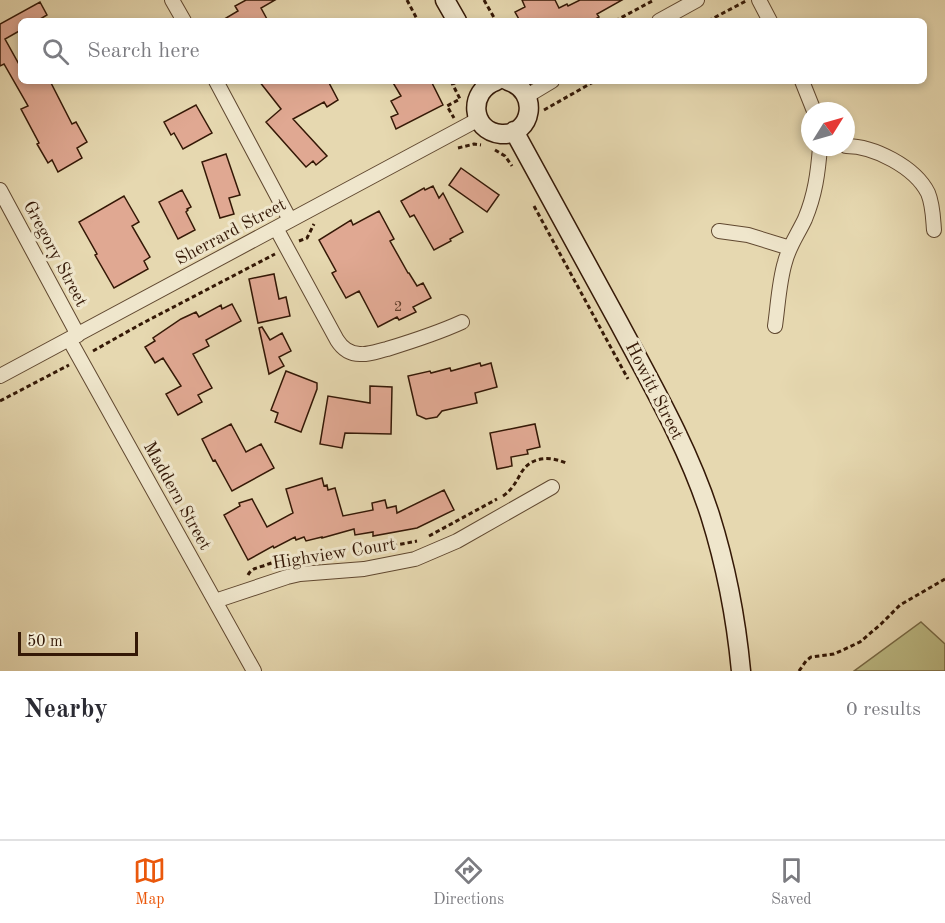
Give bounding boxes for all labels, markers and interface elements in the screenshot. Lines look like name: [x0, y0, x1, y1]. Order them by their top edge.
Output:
search box: [18, 18, 927, 84]
icon: search: [39, 35, 72, 68]
text: Search here: [87, 40, 200, 62]
north arrow: [801, 102, 855, 156]
street label: Sherrard Street: [173, 195, 289, 269]
street label: Gregory Street: [20, 198, 90, 310]
house number: 2: [394, 300, 402, 315]
street label: Howitt Street: [622, 339, 686, 443]
street label: Maddern Street: [140, 439, 214, 553]
street label: Highview Court: [271, 535, 397, 573]
scale bar: [18, 629, 138, 656]
text: 50 m: [27, 634, 63, 650]
text: Nearby: [24, 697, 108, 723]
text: 0 results: [846, 700, 921, 720]
tab: Map: [133, 854, 166, 910]
tab: Directions: [433, 854, 504, 910]
tab: Saved: [771, 854, 812, 910]

